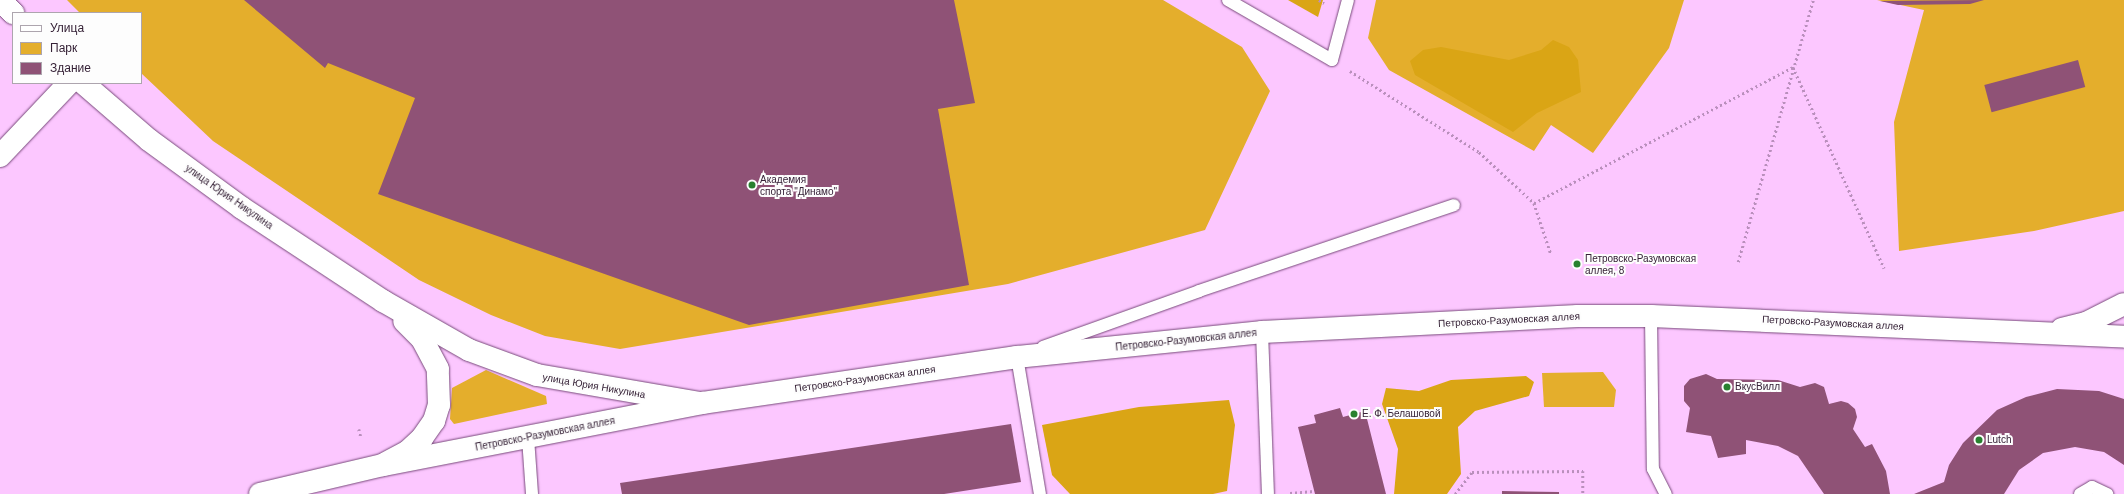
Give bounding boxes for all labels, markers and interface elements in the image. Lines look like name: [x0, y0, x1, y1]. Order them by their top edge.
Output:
legend: [12, 12, 142, 84]
text: Улица: [50, 21, 84, 35]
text: Парк: [50, 41, 77, 55]
text: Здание: [50, 61, 91, 75]
street label: улица Юрия Никулина: [183, 162, 275, 232]
place label: Академия спорта "Динамо": [760, 173, 837, 196]
marker: Академия спорта "Динамо": [747, 180, 757, 190]
place label: Петровско-Разумовская аллея, 8: [1585, 252, 1696, 276]
marker: Петровско-Разумовская аллея, 8: [1572, 259, 1582, 269]
street label: Петровско-Разумовская аллея: [1438, 310, 1580, 330]
street label: Петровско-Разумовская аллея: [1762, 313, 1904, 333]
street label: Петровско-Разумовская аллея: [1115, 327, 1257, 353]
street label: Петровско-Разумовская аллея: [794, 363, 936, 395]
street label: улица Юрия Никулина: [542, 371, 646, 401]
place label: ВкусВилл: [1735, 381, 1780, 393]
marker: ВкусВилл: [1722, 382, 1732, 392]
place label: Е. Ф. Белашовой: [1362, 408, 1441, 420]
marker: Е. Ф. Белашовой: [1349, 409, 1359, 419]
street label: Петровско-Разумовская аллея: [474, 415, 616, 453]
place label: Lutch: [1987, 434, 2011, 446]
marker: Lutch: [1974, 435, 1984, 445]

